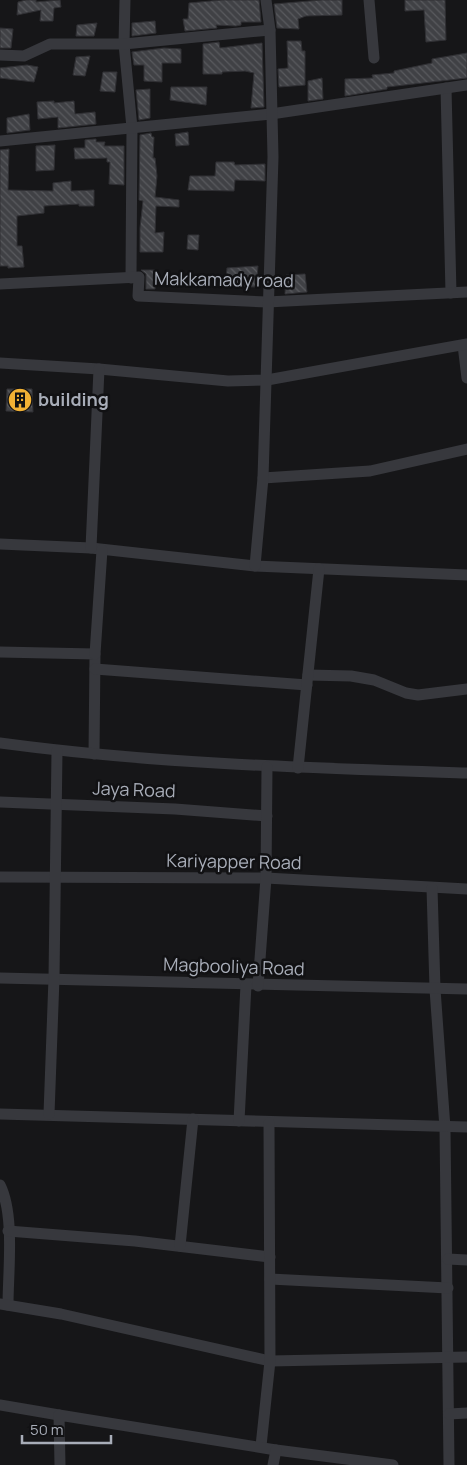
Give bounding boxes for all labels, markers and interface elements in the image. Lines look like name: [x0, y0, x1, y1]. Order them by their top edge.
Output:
street label: Makkamady road: [154, 266, 294, 292]
building icon: building: [7, 387, 33, 413]
place label: building: [38, 387, 109, 411]
street label: Jaya Road: [92, 776, 176, 802]
street label: Kariyapper Road: [166, 848, 302, 874]
street label: Magbooliya Road: [163, 952, 305, 980]
scale bar: [22, 1412, 111, 1444]
text: 50 m: [30, 1419, 64, 1440]

